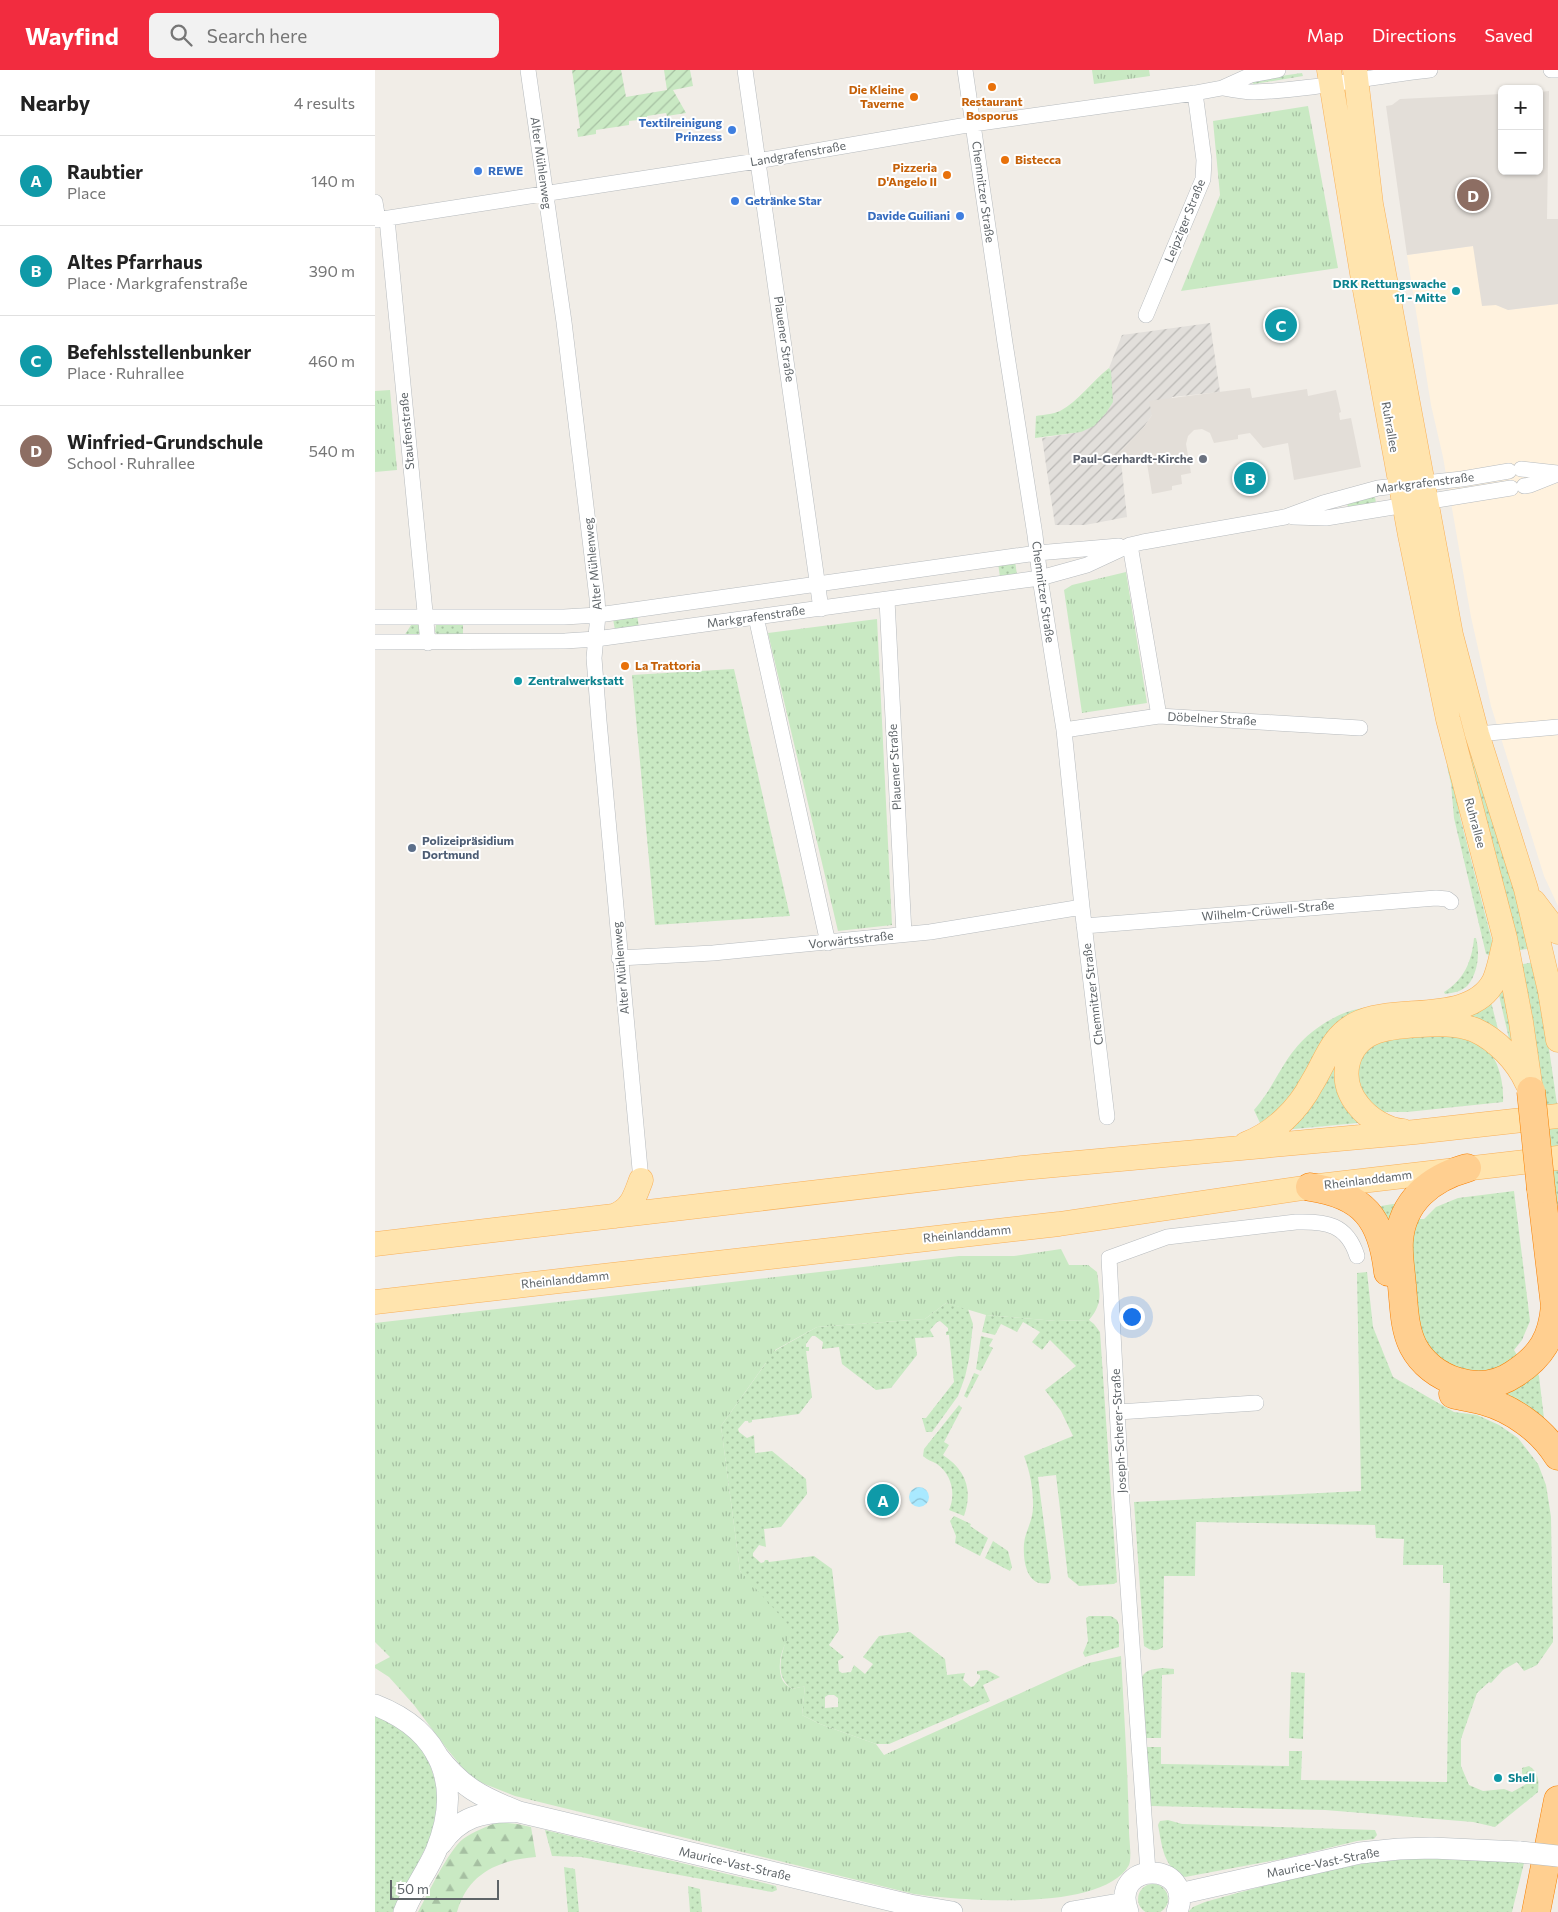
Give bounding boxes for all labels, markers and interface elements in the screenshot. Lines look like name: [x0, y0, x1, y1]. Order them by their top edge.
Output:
search box: [149, 13, 499, 58]
text: Wayfind: [25, 21, 119, 50]
icon: search: [167, 21, 195, 49]
text: Search here: [207, 24, 307, 47]
text: Map: [1307, 24, 1344, 46]
text: Directions: [1372, 24, 1456, 46]
text: Saved: [1484, 24, 1533, 46]
marker: Restaurant Bosporus: [986, 81, 998, 93]
place label: Die Kleine Taverne: [849, 82, 904, 110]
map controls: [1498, 85, 1543, 175]
button: +: [1498, 85, 1543, 130]
text: Nearby: [20, 90, 90, 115]
marker: Die Kleine Taverne: [908, 91, 920, 103]
text: 4 results: [294, 93, 355, 112]
place label: Restaurant Bosporus: [961, 94, 1023, 122]
place label: Textilreinigung Prinzess: [639, 115, 722, 143]
street label: Alter Mühlenweg: [529, 116, 555, 210]
marker: Textilreinigung Prinzess: [726, 124, 738, 136]
button: −: [1498, 130, 1543, 175]
street label: Landgrafenstraße: [749, 138, 847, 168]
street label: Chemnitzer Straße: [970, 140, 998, 244]
place label: Bistecca: [1015, 152, 1061, 166]
marker: Bistecca: [999, 154, 1011, 166]
text: Raubtier: [67, 160, 143, 183]
place label: Pizzeria D'Angelo II: [878, 160, 937, 188]
place label: REWE: [488, 163, 523, 177]
marker: REWE: [472, 165, 484, 177]
marker: Pizzeria D'Angelo II: [941, 169, 953, 181]
text: A: [30, 171, 42, 190]
text: 140 m: [311, 171, 355, 190]
pin: D: [1457, 176, 1489, 214]
street label: Leipziger Straße: [1161, 177, 1207, 264]
text: Place: [67, 183, 106, 202]
place label: Getränke Star: [745, 193, 822, 207]
marker: Getränke Star: [729, 195, 741, 207]
place label: Davide Guiliani: [867, 208, 950, 222]
marker: Davide Guiliani: [954, 210, 966, 222]
text: Altes Pfarrhaus: [67, 250, 203, 273]
text: B: [31, 261, 41, 280]
text: 390 m: [309, 261, 355, 280]
text: Place · Markgrafenstraße: [67, 273, 248, 292]
place label: DRK Rettungswache 11 - Mitte: [1333, 276, 1446, 304]
marker: DRK Rettungswache 11 - Mitte: [1450, 285, 1462, 297]
street label: Plauener Straße: [772, 295, 798, 383]
pin: C: [1265, 306, 1297, 344]
text: Befehlsstellenbunker: [67, 340, 251, 363]
text: C: [31, 351, 41, 370]
text: 460 m: [308, 351, 355, 370]
text: Place · Ruhrallee: [67, 363, 184, 382]
street label: Staufenstraße: [396, 392, 416, 470]
street label: Ruhrallee: [1380, 400, 1402, 453]
text: Winfried-Grundschule: [67, 430, 263, 453]
text: D: [30, 441, 42, 460]
text: 540 m: [309, 441, 355, 460]
place label: Paul-Gerhardt-Kirche: [1073, 451, 1193, 465]
text: School · Ruhrallee: [67, 453, 195, 472]
marker: Paul-Gerhardt-Kirche: [1197, 453, 1209, 465]
pin: B: [1234, 459, 1266, 497]
street label: Markgrafenstraße: [1375, 469, 1475, 495]
street label: Alter Mühlenweg: [580, 517, 604, 611]
street label: Chemnitzer Straße: [1030, 540, 1058, 644]
street label: Markgrafenstraße: [706, 602, 806, 630]
place label: La Trattoria: [635, 658, 701, 672]
marker: La Trattoria: [619, 660, 631, 672]
place label: Zentralwerkstatt: [528, 673, 624, 687]
marker: Zentralwerkstatt: [512, 675, 524, 687]
street label: Döbelner Straße: [1167, 709, 1257, 727]
street label: Plauener Straße: [885, 723, 903, 811]
street label: Ruhrallee: [1463, 796, 1489, 849]
place label: Polizeipräsidium Dortmund: [422, 833, 514, 861]
marker: Polizeipräsidium Dortmund: [406, 842, 418, 854]
street label: Wilhelm-Crüwell-Straße: [1201, 897, 1335, 923]
street label: Alter Mühlenweg: [609, 921, 631, 1015]
street label: Vorwärtsstraße: [808, 928, 894, 950]
street label: Chemnitzer Straße: [1079, 942, 1105, 1046]
street label: Rheinlanddamm: [1323, 1167, 1413, 1191]
street label: Rheinlanddamm: [922, 1221, 1012, 1245]
street label: Rheinlanddamm: [520, 1267, 610, 1291]
your location: [1119, 1304, 1145, 1330]
street label: Joseph-Scherer-Straße: [1108, 1368, 1129, 1494]
pin: A: [867, 1481, 899, 1519]
place label: Shell: [1508, 1770, 1535, 1784]
marker: Shell: [1492, 1772, 1504, 1784]
street label: Maurice-Vast-Straße: [678, 1843, 793, 1883]
street label: Maurice-Vast-Straße: [1265, 1844, 1380, 1880]
scale bar: [390, 1877, 499, 1900]
text: 50 m: [397, 1880, 429, 1897]

